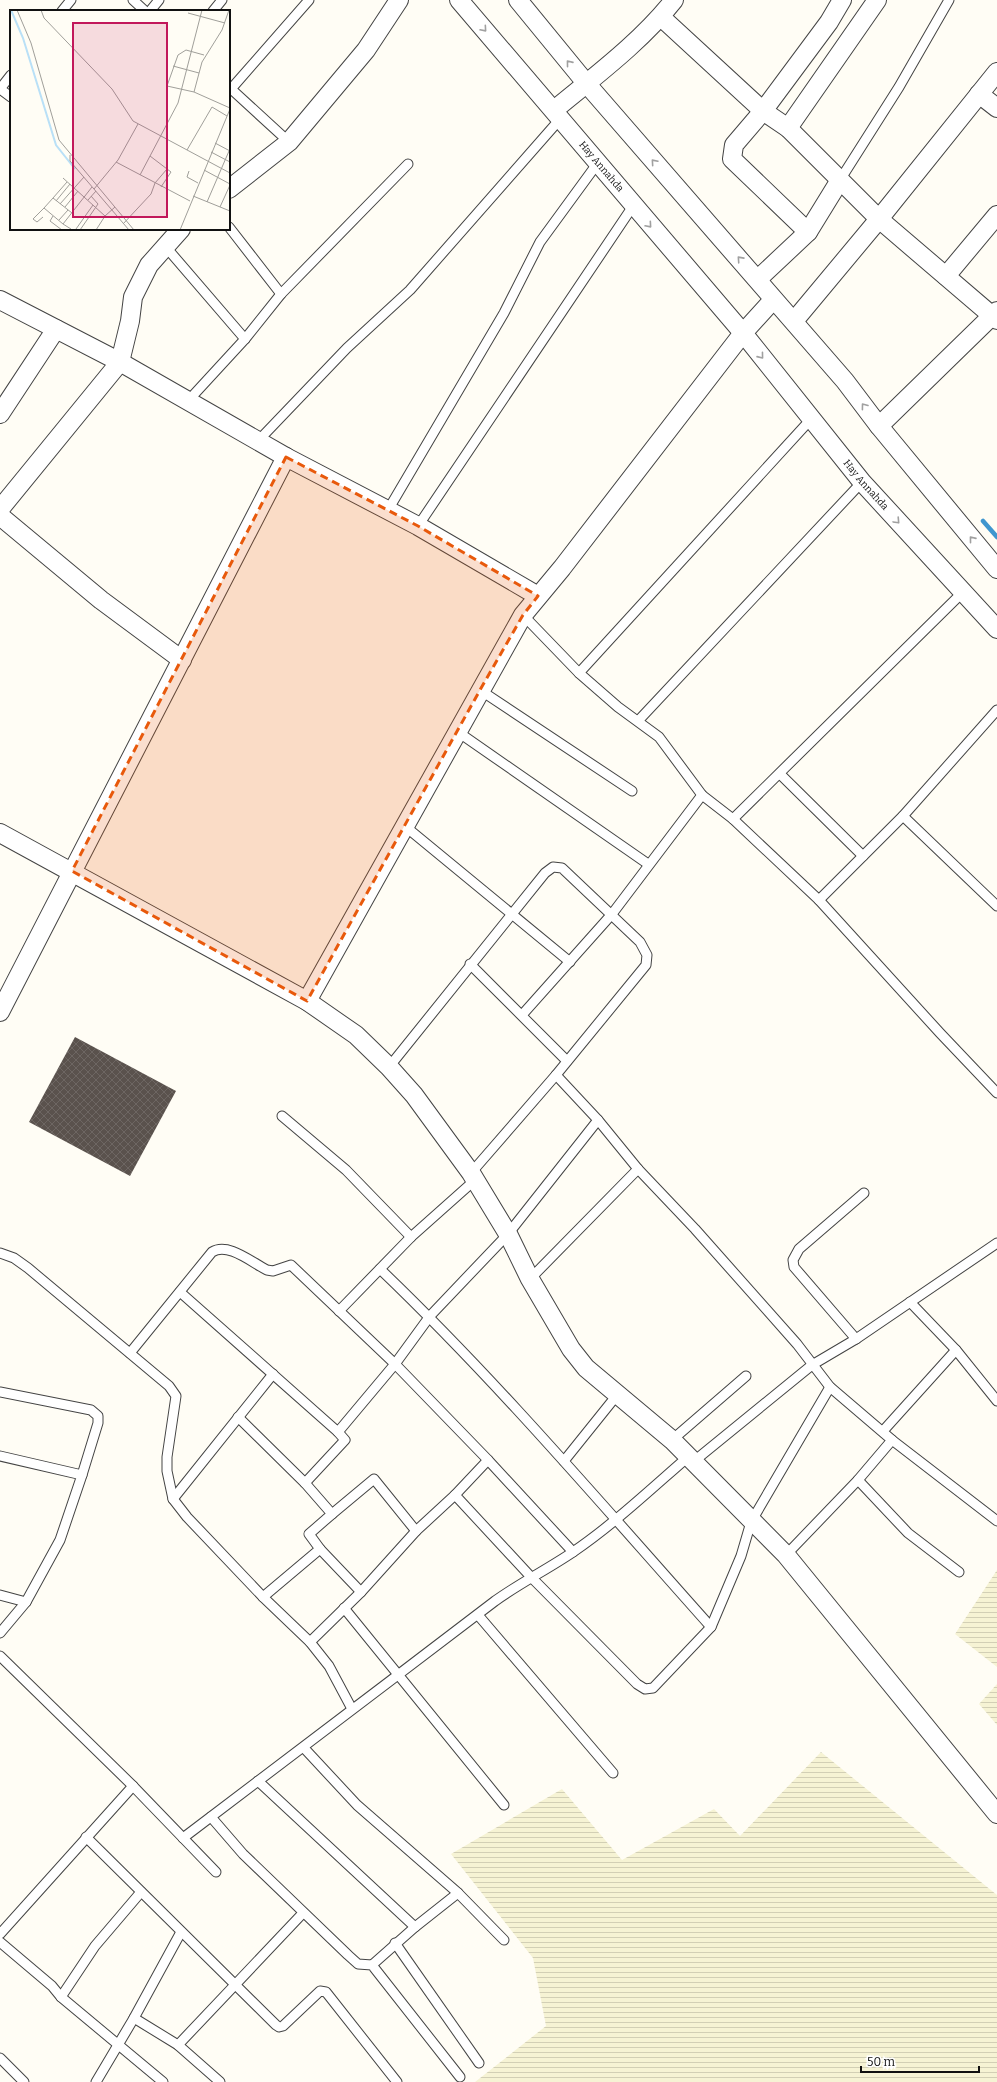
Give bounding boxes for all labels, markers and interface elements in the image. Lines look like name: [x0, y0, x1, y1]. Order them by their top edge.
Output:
inset map: [10, 10, 230, 230]
one-way arrow: [480, 25, 487, 32]
one-way arrow: [567, 60, 574, 67]
street label: Hay Annahda: [576, 139, 626, 195]
one-way arrow: [651, 159, 658, 166]
one-way arrow: [645, 221, 652, 228]
one-way arrow: [737, 256, 744, 264]
one-way arrow: [757, 351, 764, 358]
one-way arrow: [862, 403, 869, 410]
street label: Hay Annahda: [841, 457, 891, 513]
one-way arrow: [893, 516, 900, 524]
one-way arrow: [970, 537, 977, 544]
scale bar: [861, 2048, 979, 2074]
text: 50 m: [867, 2055, 896, 2069]

